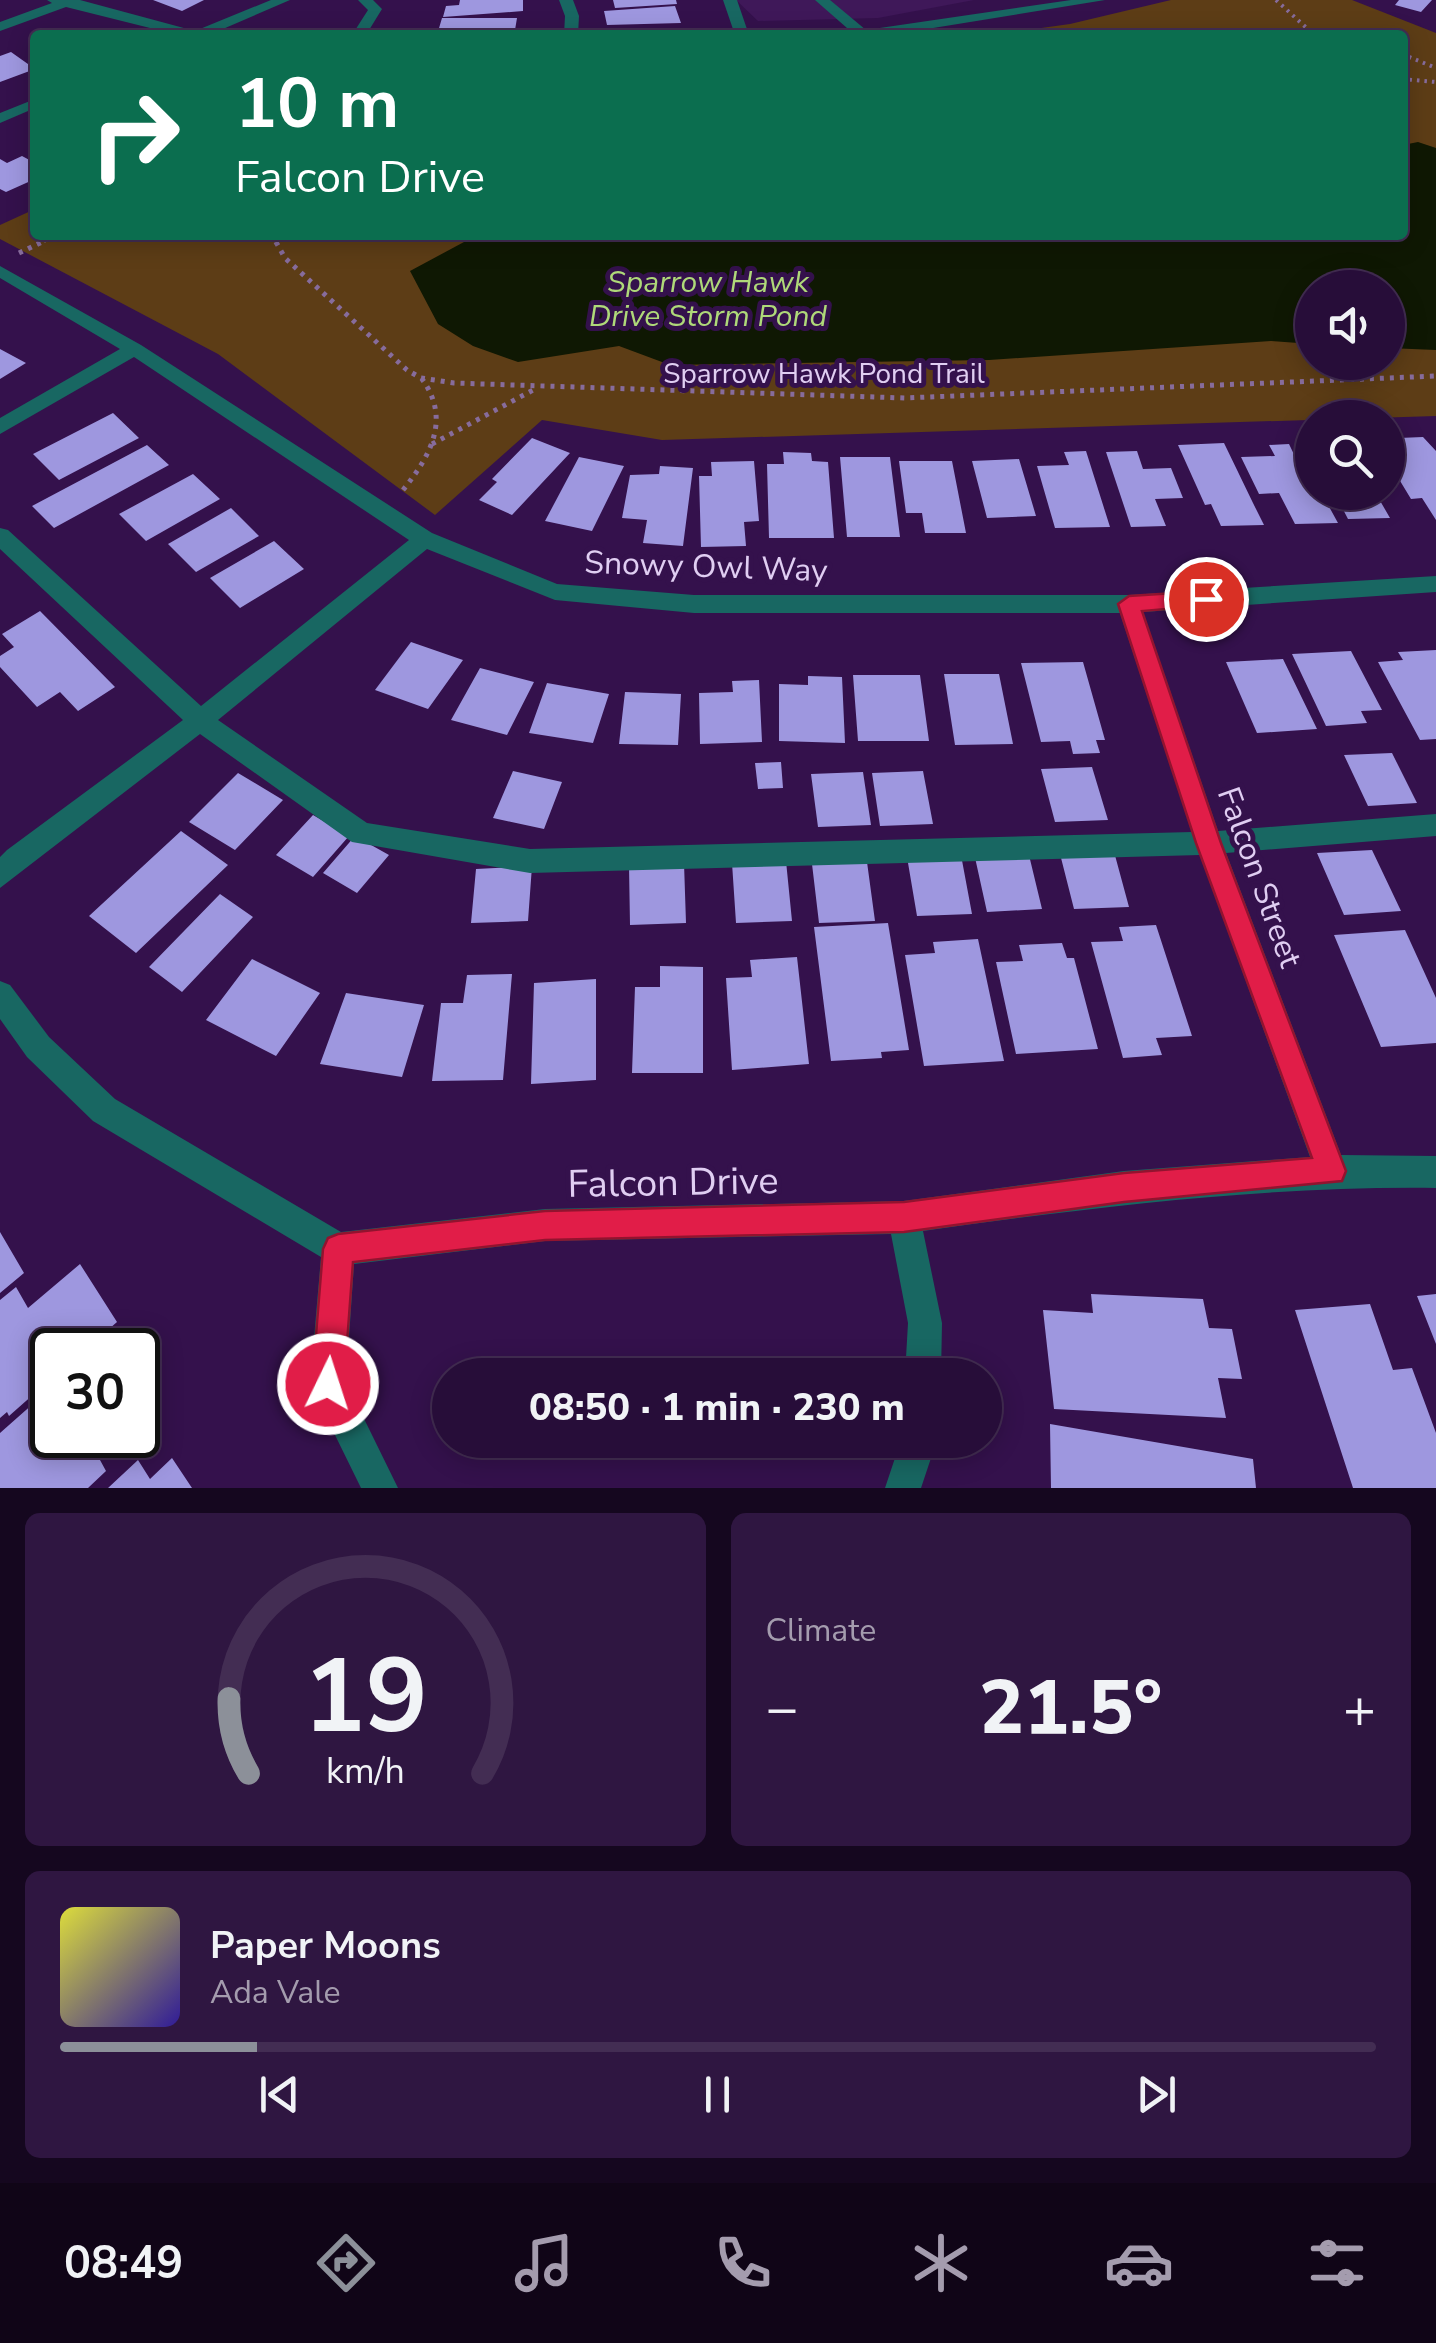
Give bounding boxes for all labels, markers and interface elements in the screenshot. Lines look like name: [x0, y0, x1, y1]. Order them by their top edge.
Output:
text: 10 m: [235, 56, 399, 152]
icon: right: [70, 70, 200, 200]
text: Falcon Drive: [235, 147, 485, 208]
water label: Sparrow Hawk Drive Storm Pond: [589, 262, 827, 337]
map controls: [1295, 270, 1405, 510]
button: sound: [1295, 270, 1405, 380]
street label: Sparrow Hawk Pond Trail: [663, 355, 985, 393]
button: search: [1295, 400, 1405, 510]
street label: Snowy Owl Way: [584, 541, 829, 592]
pin: [1164, 557, 1249, 642]
icon: arrive: [1179, 572, 1234, 627]
street label: Falcon Street: [1207, 781, 1312, 974]
street label: Falcon Drive: [567, 1155, 779, 1210]
speed limit sign: 30: [30, 1328, 160, 1458]
position arrow: [276, 1332, 380, 1436]
text: 08:50 · 1 min · 230 m: [529, 1382, 905, 1433]
text: Climate: [766, 1609, 876, 1652]
text: 19: [303, 1626, 428, 1768]
text: 21.5°: [979, 1657, 1162, 1759]
text: −: [766, 1671, 799, 1746]
text: +: [1343, 1671, 1376, 1746]
text: km/h: [326, 1747, 405, 1796]
text: Paper Moons: [210, 1920, 441, 1971]
text: Ada Vale: [210, 1971, 341, 2014]
icon: previous: [252, 2067, 307, 2122]
icon: pause: [690, 2067, 745, 2122]
icon: next: [1129, 2067, 1184, 2122]
icon: directions: [311, 2228, 381, 2298]
icon: music: [509, 2228, 579, 2298]
icon: phone: [708, 2228, 778, 2298]
icon: climate: [906, 2228, 976, 2298]
icon: car: [1104, 2228, 1174, 2298]
icon: filters: [1302, 2228, 1372, 2298]
text: 08:49: [64, 2233, 183, 2294]

